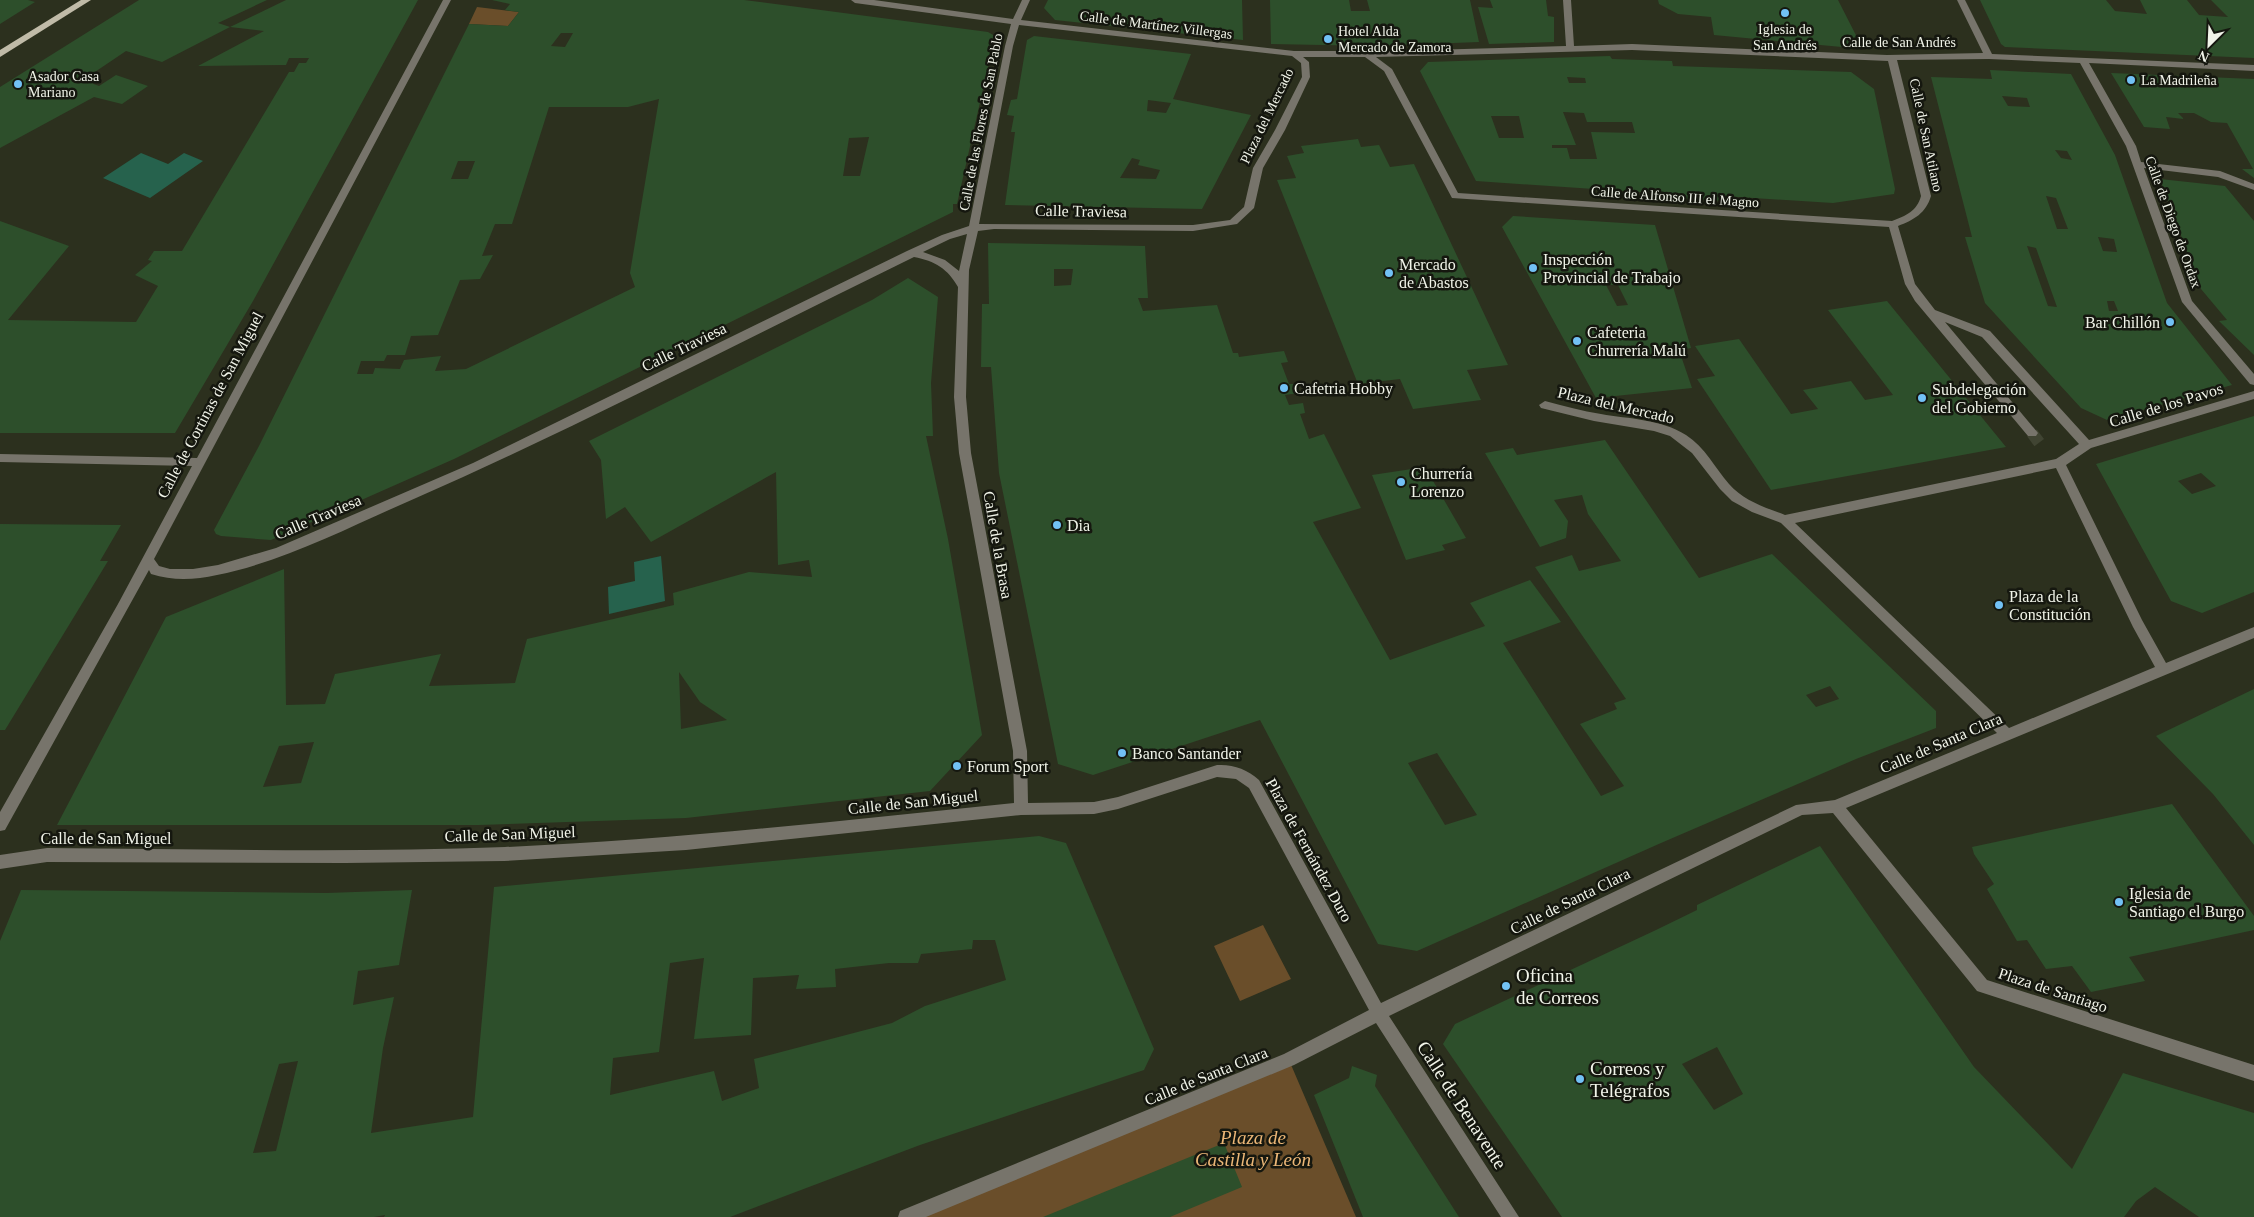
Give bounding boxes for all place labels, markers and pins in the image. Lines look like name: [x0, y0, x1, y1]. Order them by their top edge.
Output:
marker: Iglesia de San Andrés: [1779, 7, 1791, 19]
place label: Iglesia de San Andrés: [1753, 22, 1817, 53]
place label: Hotel Alda Mercado de Zamora: [1338, 24, 1452, 55]
marker: Hotel Alda Mercado de Zamora: [1322, 33, 1334, 45]
place label: Asador Casa Mariano: [28, 69, 100, 100]
place label: La Madrileña: [2141, 73, 2218, 88]
marker: La Madrileña: [2125, 74, 2137, 86]
marker: Asador Casa Mariano: [12, 78, 24, 90]
place label: Inspección Provincial de Trabajo: [1543, 251, 1681, 287]
place label: Mercado de Abastos: [1399, 256, 1469, 291]
marker: Inspección Provincial de Trabajo: [1527, 262, 1539, 274]
marker: Mercado de Abastos: [1383, 267, 1395, 279]
place label: Bar Chillón: [2085, 314, 2160, 331]
marker: Bar Chillón: [2164, 316, 2176, 328]
place label: Cafeteria Churrería Malú: [1587, 324, 1686, 359]
marker: Cafeteria Churrería Malú: [1571, 335, 1583, 347]
place label: Cafetria Hobby: [1294, 380, 1393, 398]
place label: Subdelegación del Gobierno: [1932, 381, 2026, 416]
marker: Cafetria Hobby: [1278, 382, 1290, 394]
marker: Subdelegación del Gobierno: [1916, 392, 1928, 404]
place label: Churrería Lorenzo: [1411, 465, 1472, 500]
marker: Churrería Lorenzo: [1395, 476, 1407, 488]
place label: Dia: [1067, 517, 1090, 534]
marker: Dia: [1051, 519, 1063, 531]
place label: Plaza de la Constitución: [2009, 588, 2091, 623]
marker: Plaza de la Constitución: [1993, 599, 2005, 611]
place label: Banco Santander: [1132, 745, 1242, 762]
marker: Banco Santander: [1116, 747, 1128, 759]
place label: Forum Sport: [967, 758, 1049, 776]
marker: Forum Sport: [951, 760, 963, 772]
place label: Iglesia de Santiago el Burgo: [2129, 885, 2244, 921]
marker: Iglesia de Santiago el Burgo: [2113, 896, 2125, 908]
place label: Oficina de Correos: [1516, 965, 1599, 1008]
marker: Oficina de Correos: [1500, 980, 1512, 992]
place label: Correos y Telégrafos: [1590, 1058, 1670, 1101]
marker: Correos y Telégrafos: [1574, 1073, 1586, 1085]

